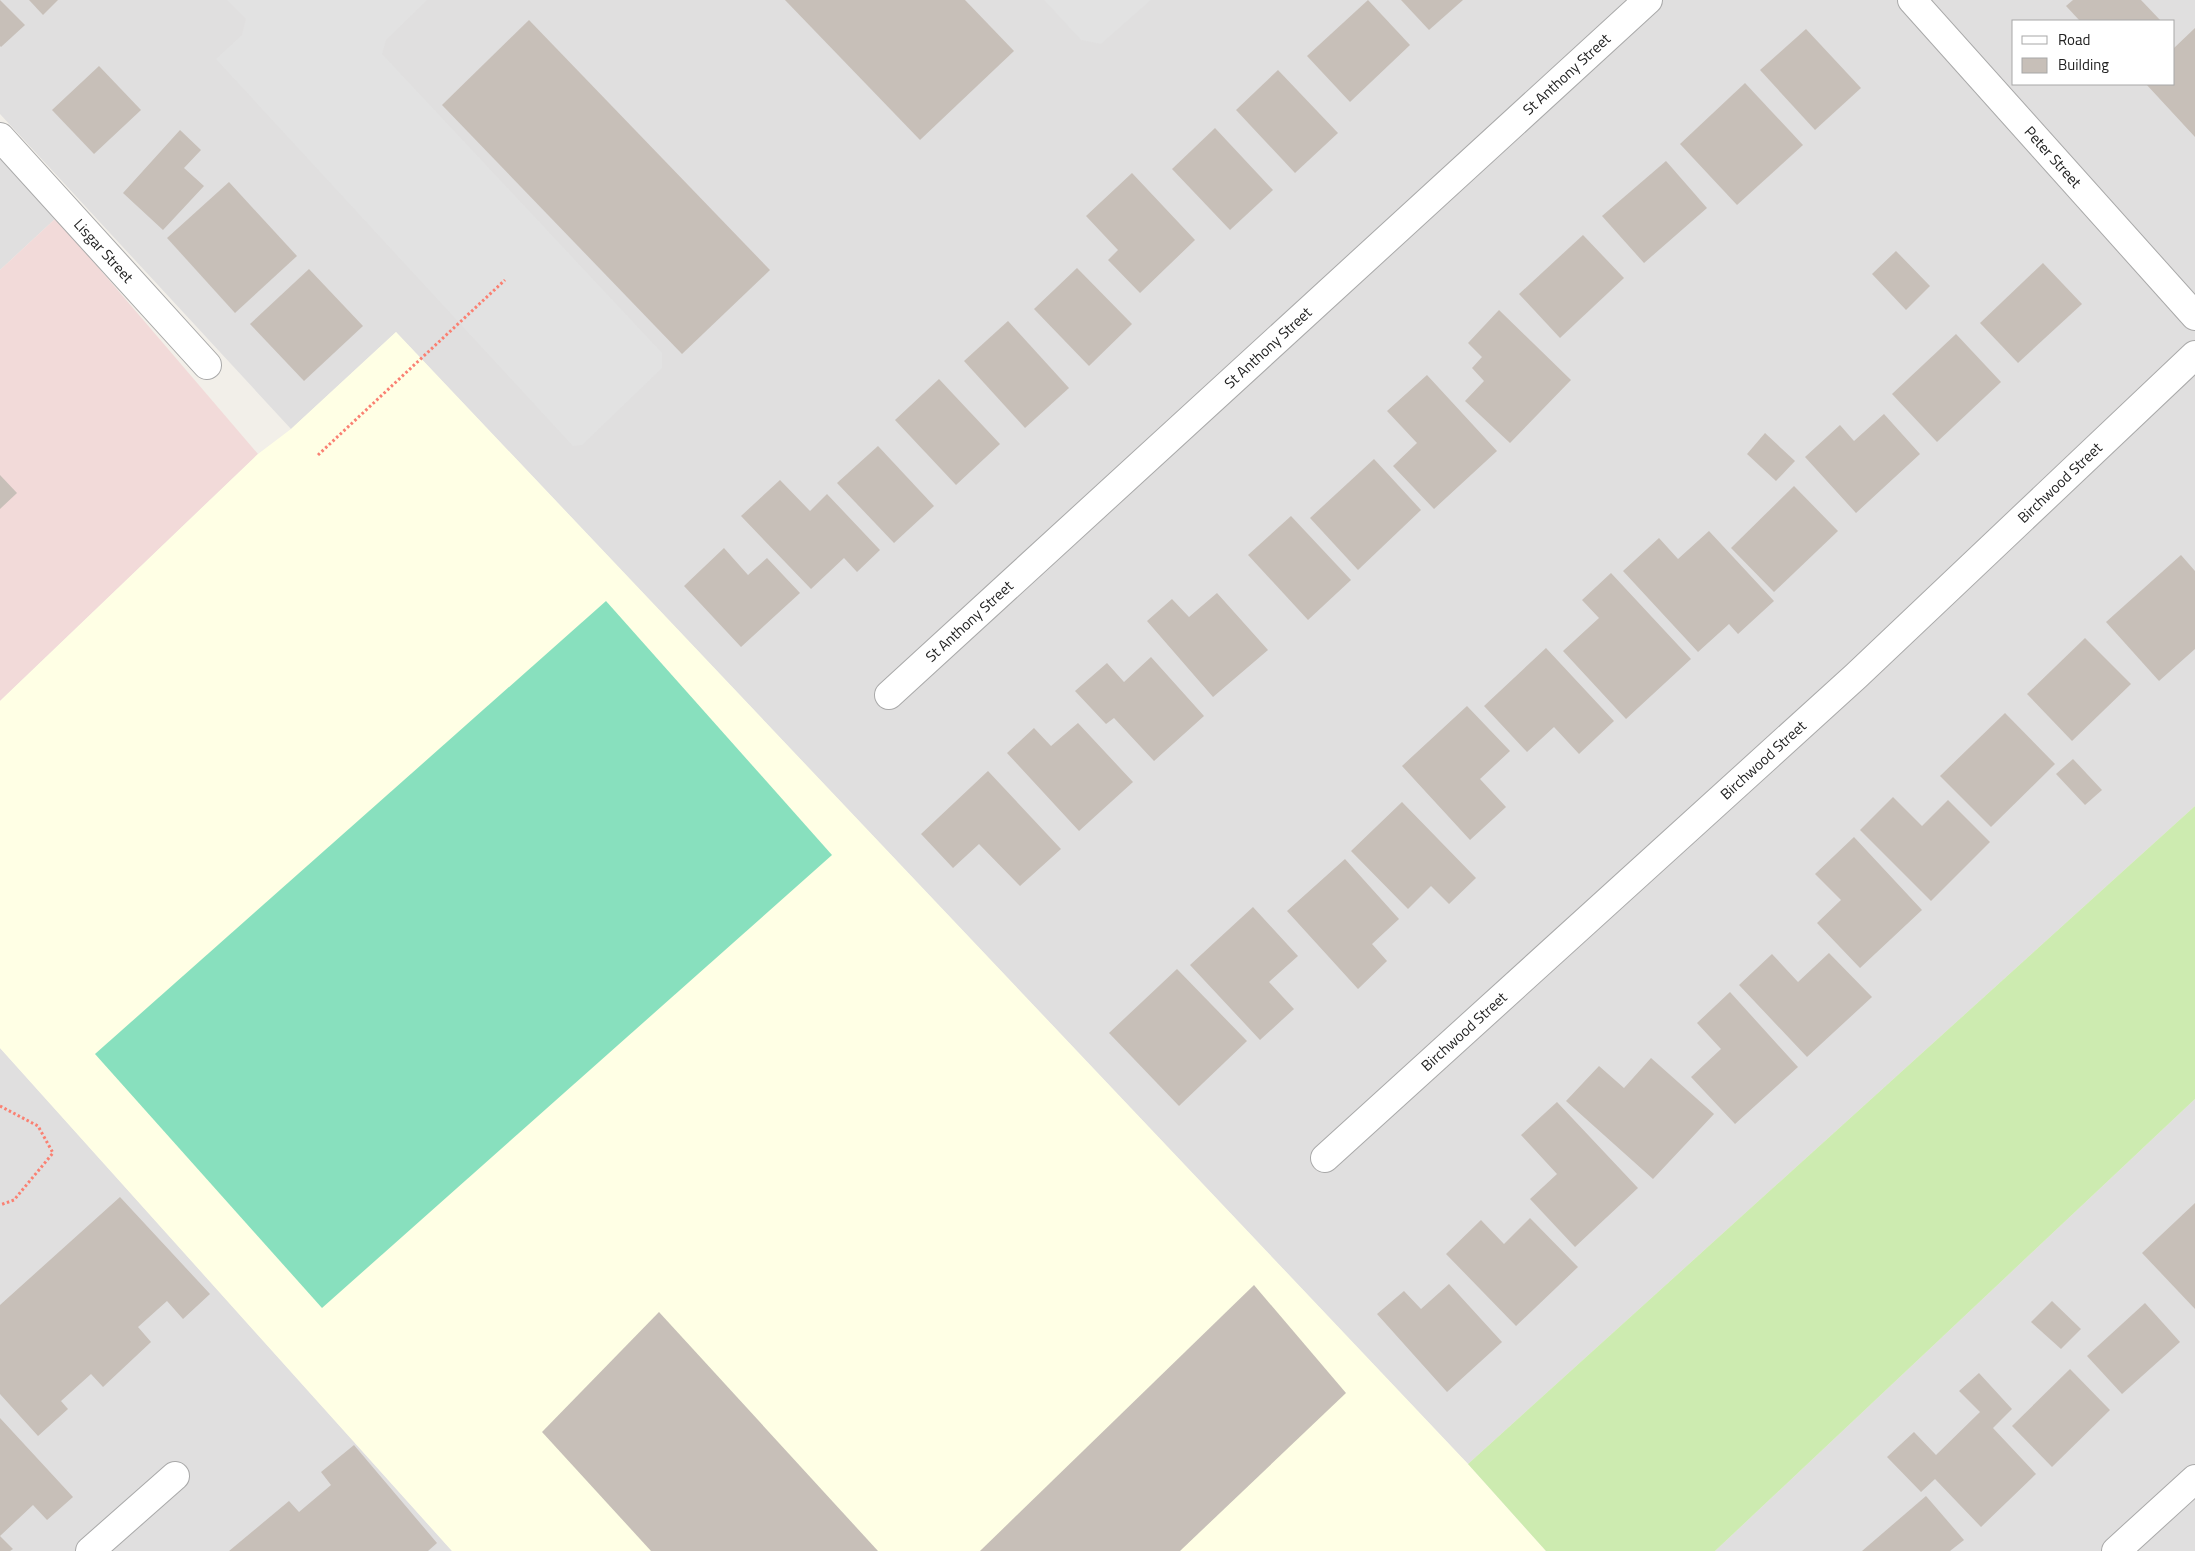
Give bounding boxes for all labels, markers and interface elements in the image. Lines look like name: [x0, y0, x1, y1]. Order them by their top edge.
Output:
legend: [2012, 20, 2175, 85]
street label: St Anthony Street: [1517, 27, 1616, 120]
text: Road: [2058, 28, 2090, 51]
text: Building: [2058, 53, 2109, 76]
street label: Peter Street: [2019, 121, 2088, 194]
street label: Lisgar Street: [69, 213, 140, 289]
street label: St Anthony Street: [1219, 301, 1317, 394]
street label: Birchwood Street: [2012, 436, 2108, 528]
street label: St Anthony Street: [920, 574, 1019, 667]
street label: Birchwood Street: [1715, 714, 1812, 805]
street label: Birchwood Street: [1416, 986, 1513, 1077]

